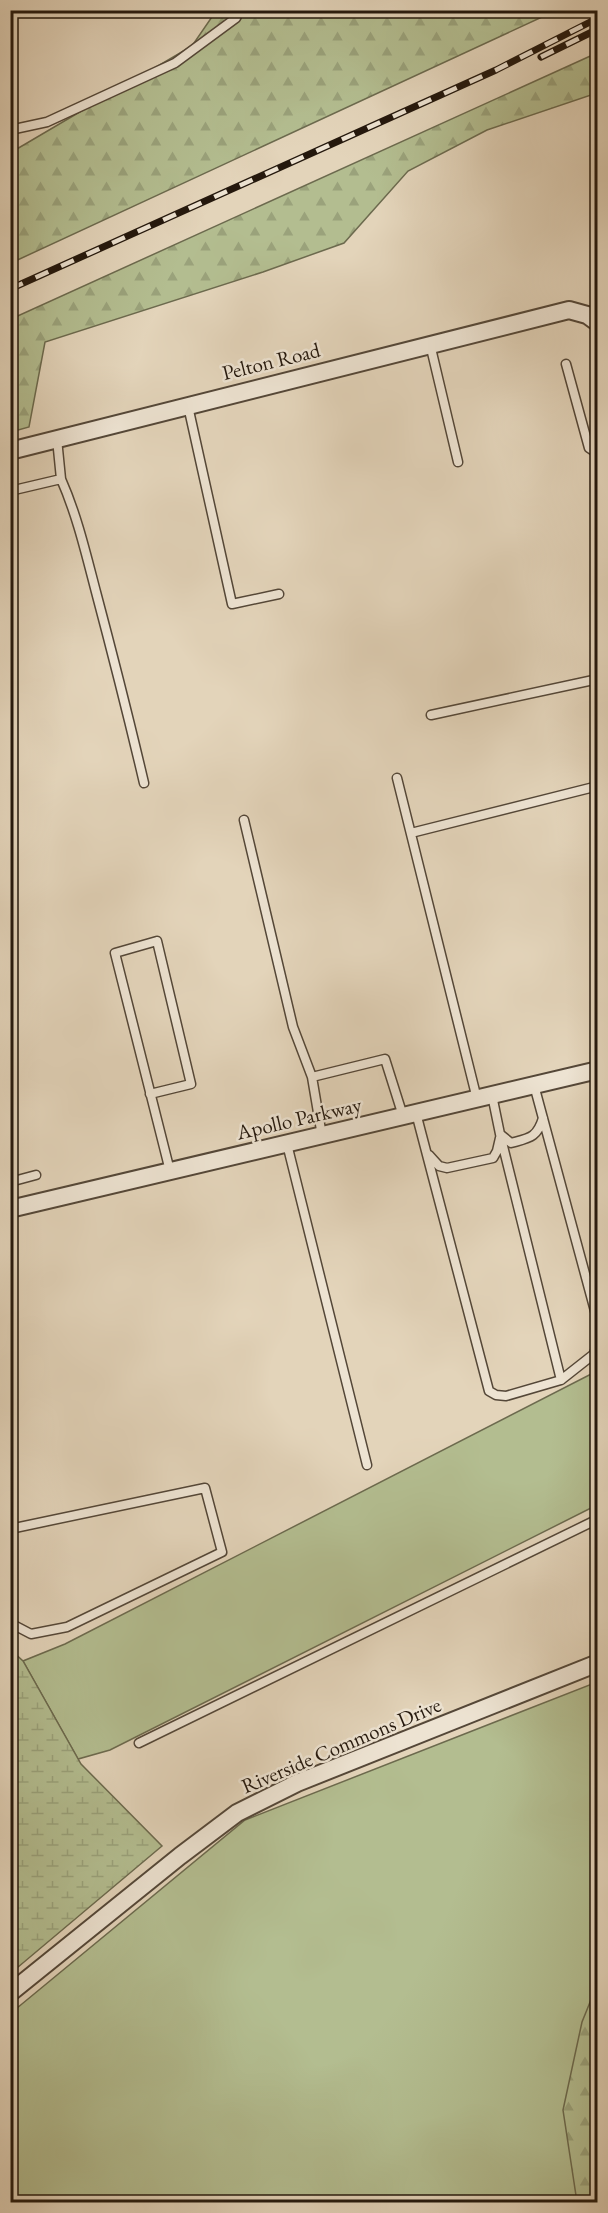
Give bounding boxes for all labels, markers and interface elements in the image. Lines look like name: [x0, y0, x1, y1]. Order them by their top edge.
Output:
street label: Pelton Road: [219, 336, 323, 386]
street label: Apollo Parkway: [233, 1090, 365, 1146]
street label: Riverside Commons Drive: [237, 1691, 445, 1799]

